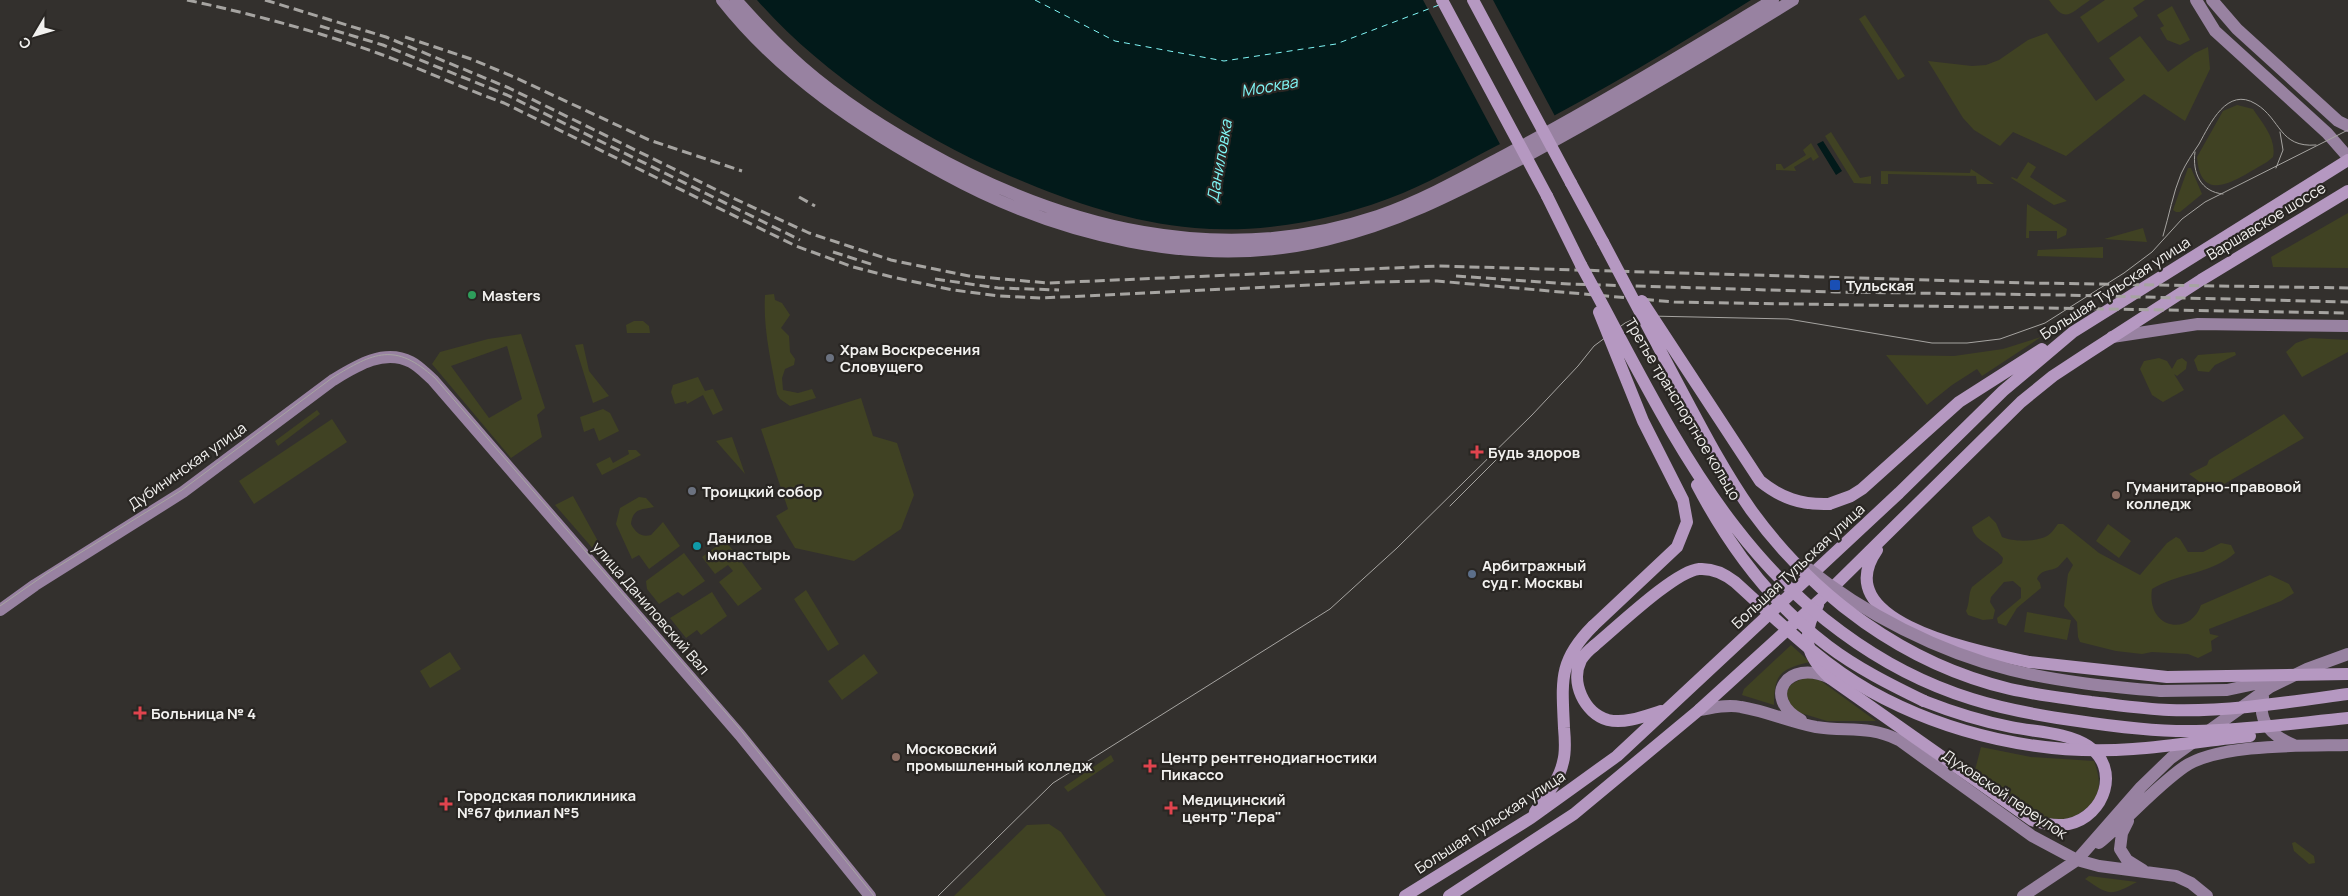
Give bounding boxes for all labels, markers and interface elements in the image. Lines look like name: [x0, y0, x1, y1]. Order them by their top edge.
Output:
north arrow: [10, 10, 60, 60]
text: С: [14, 33, 35, 53]
water label: Москва: [1239, 70, 1300, 102]
water label: Даниловка: [1201, 117, 1237, 204]
street label: Варшавское шоссе: [2202, 177, 2330, 265]
street label: Большая Тульская улица: [2036, 231, 2194, 345]
place label: Тульская: [1846, 275, 1914, 296]
marker: Тульская: [1828, 278, 1842, 292]
place label: Masters: [482, 285, 541, 306]
marker: Masters: [466, 289, 478, 301]
street label: Третье транспортное кольцо: [1620, 314, 1746, 504]
place label: Храм Воскресения Словущего: [840, 339, 980, 377]
marker: Храм Воскресения Словущего: [824, 352, 836, 364]
street label: Дубининская улица: [124, 417, 250, 515]
place label: Будь здоров: [1488, 442, 1580, 463]
marker: Будь здоров: [1470, 445, 1484, 459]
place label: Гуманитарно-правовой колледж: [2126, 476, 2301, 514]
place label: Троицкий собор: [702, 481, 822, 502]
marker: Троицкий собор: [686, 485, 698, 497]
marker: Гуманитарно-правовой колледж: [2110, 489, 2122, 501]
street label: Большая Тульская улица: [1727, 499, 1869, 633]
place label: Данилов монастырь: [707, 527, 791, 565]
street label: улица Даниловский Вал: [587, 537, 715, 679]
marker: Данилов монастырь: [691, 540, 703, 552]
place label: Арбитражный суд г. Москвы: [1482, 555, 1586, 593]
marker: Арбитражный суд г. Москвы: [1466, 568, 1478, 580]
place label: Больница № 4: [151, 703, 256, 724]
marker: Больница № 4: [133, 706, 147, 720]
place label: Московский промышленный колледж: [906, 738, 1093, 776]
street label: Духовской переулок: [1938, 744, 2072, 844]
place label: Центр рентгенодиагностики Пикассо: [1161, 747, 1377, 785]
marker: Московский промышленный колледж: [890, 751, 902, 763]
marker: Центр рентгенодиагностики Пикассо: [1143, 759, 1157, 773]
street label: Большая Тульская улица: [1411, 765, 1569, 879]
place label: Городская поликлиника №67 филиал №5: [457, 785, 636, 823]
place label: Медицинский центр "Лера": [1182, 789, 1286, 827]
marker: Городская поликлиника №67 филиал №5: [439, 797, 453, 811]
marker: Медицинский центр "Лера": [1164, 801, 1178, 815]

